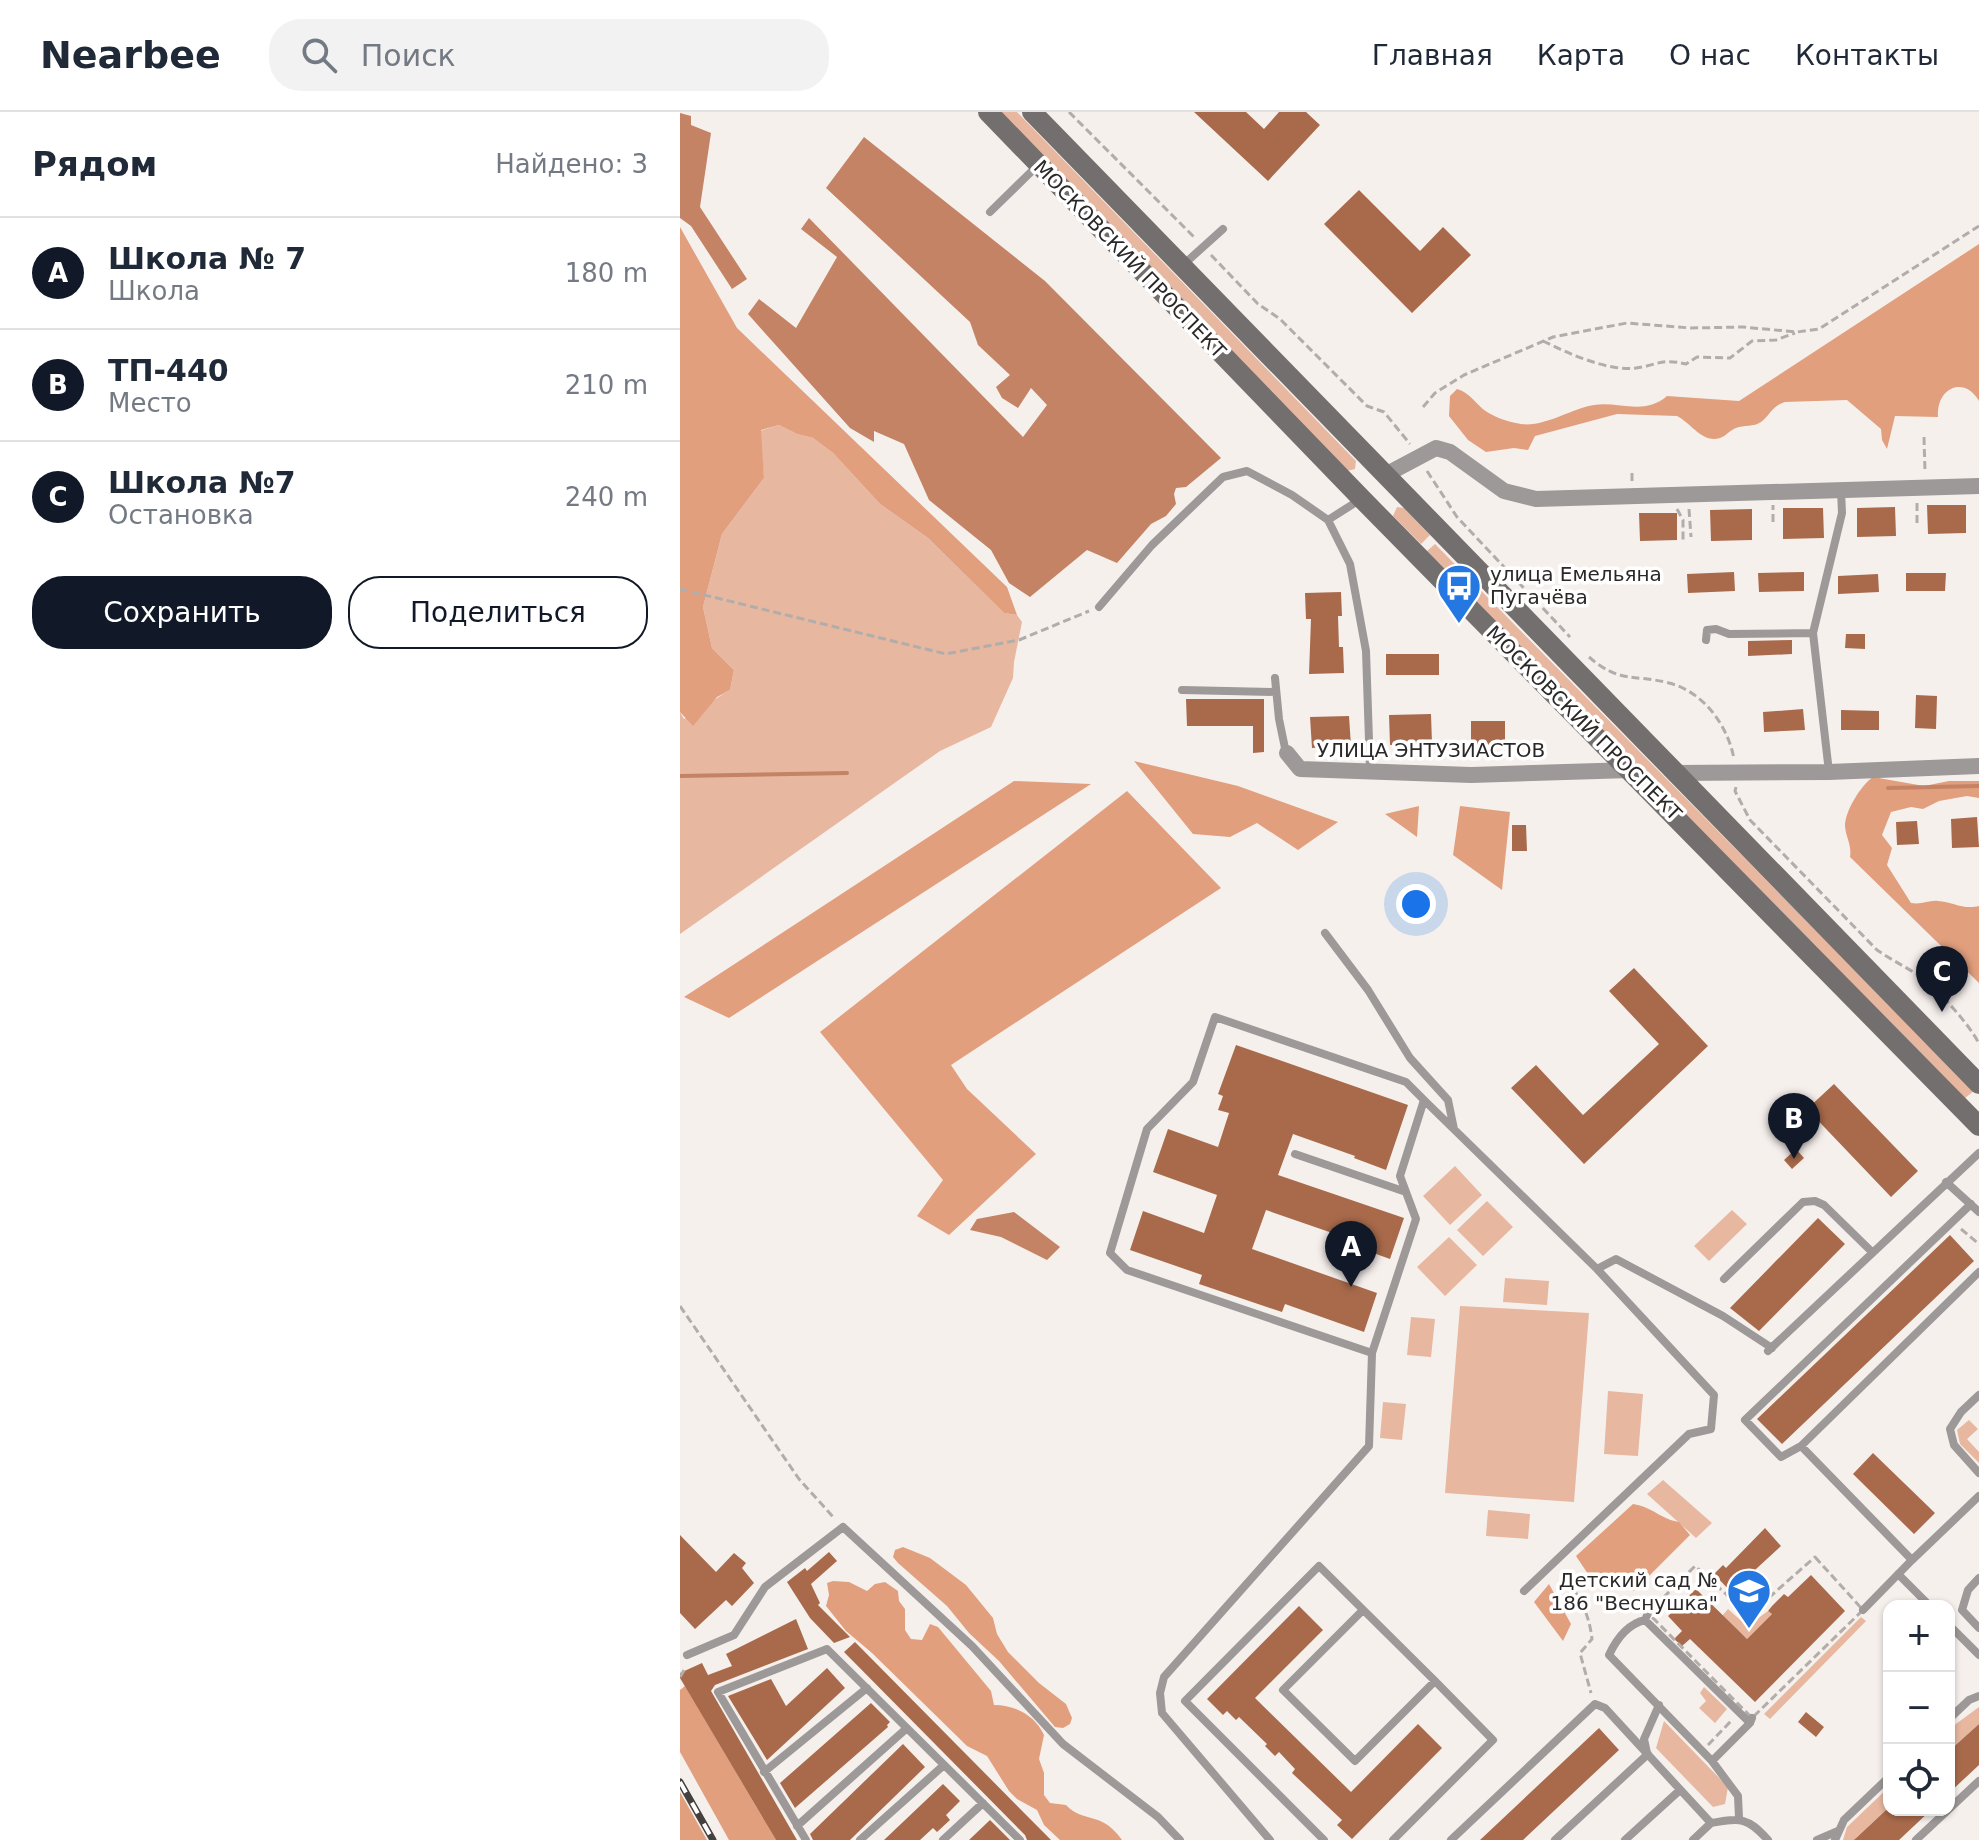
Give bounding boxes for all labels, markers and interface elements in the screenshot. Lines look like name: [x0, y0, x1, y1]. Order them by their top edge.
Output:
search box: [269, 19, 829, 91]
text: Nearbee: [40, 33, 221, 77]
icon: search: [297, 33, 341, 77]
text: Поиск: [361, 38, 456, 73]
text: Главная: [1372, 39, 1493, 72]
text: Карта: [1537, 39, 1625, 72]
text: О нас: [1669, 39, 1751, 72]
text: Контакты: [1795, 39, 1939, 72]
text: Рядом: [32, 144, 157, 184]
text: Найдено: 3: [495, 149, 648, 179]
street label: МОСКОВСКИЙ ПРОСПЕКТ: [1029, 155, 1232, 364]
text: Школа № 7: [108, 241, 306, 276]
text: A: [48, 258, 68, 288]
text: 180 m: [565, 258, 648, 288]
text: Школа: [108, 276, 200, 306]
text: ТП-440: [108, 353, 229, 388]
text: B: [48, 370, 68, 400]
text: 210 m: [565, 370, 648, 400]
text: Место: [108, 388, 192, 418]
text: Школа №7: [108, 465, 296, 500]
text: C: [48, 482, 68, 512]
text: 240 m: [565, 482, 648, 512]
text: Остановка: [108, 500, 254, 530]
bus stop icon: улица Емельяна Пугачёва: [1435, 562, 1483, 625]
place label: улица Емельяна Пугачёва: [1490, 562, 1662, 609]
button: Сохранить: [32, 576, 332, 649]
button: Поделиться: [348, 576, 648, 649]
street label: МОСКОВСКИЙ ПРОСПЕКТ: [1481, 620, 1687, 826]
street label: УЛИЦА ЭНТУЗИАСТОВ: [1317, 738, 1545, 762]
your location: [1396, 884, 1436, 924]
pin: C: [1916, 946, 1968, 1012]
pin: B: [1768, 1093, 1820, 1159]
pin: A: [1325, 1221, 1377, 1287]
school or university icon: Детский сад № 186 "Веснушка": [1725, 1567, 1773, 1630]
place label: Детский сад № 186 "Веснушка": [1551, 1568, 1718, 1615]
map controls: [1883, 1600, 1955, 1816]
button: +: [1883, 1600, 1955, 1672]
button: −: [1883, 1672, 1955, 1744]
button: locate: [1883, 1744, 1955, 1816]

